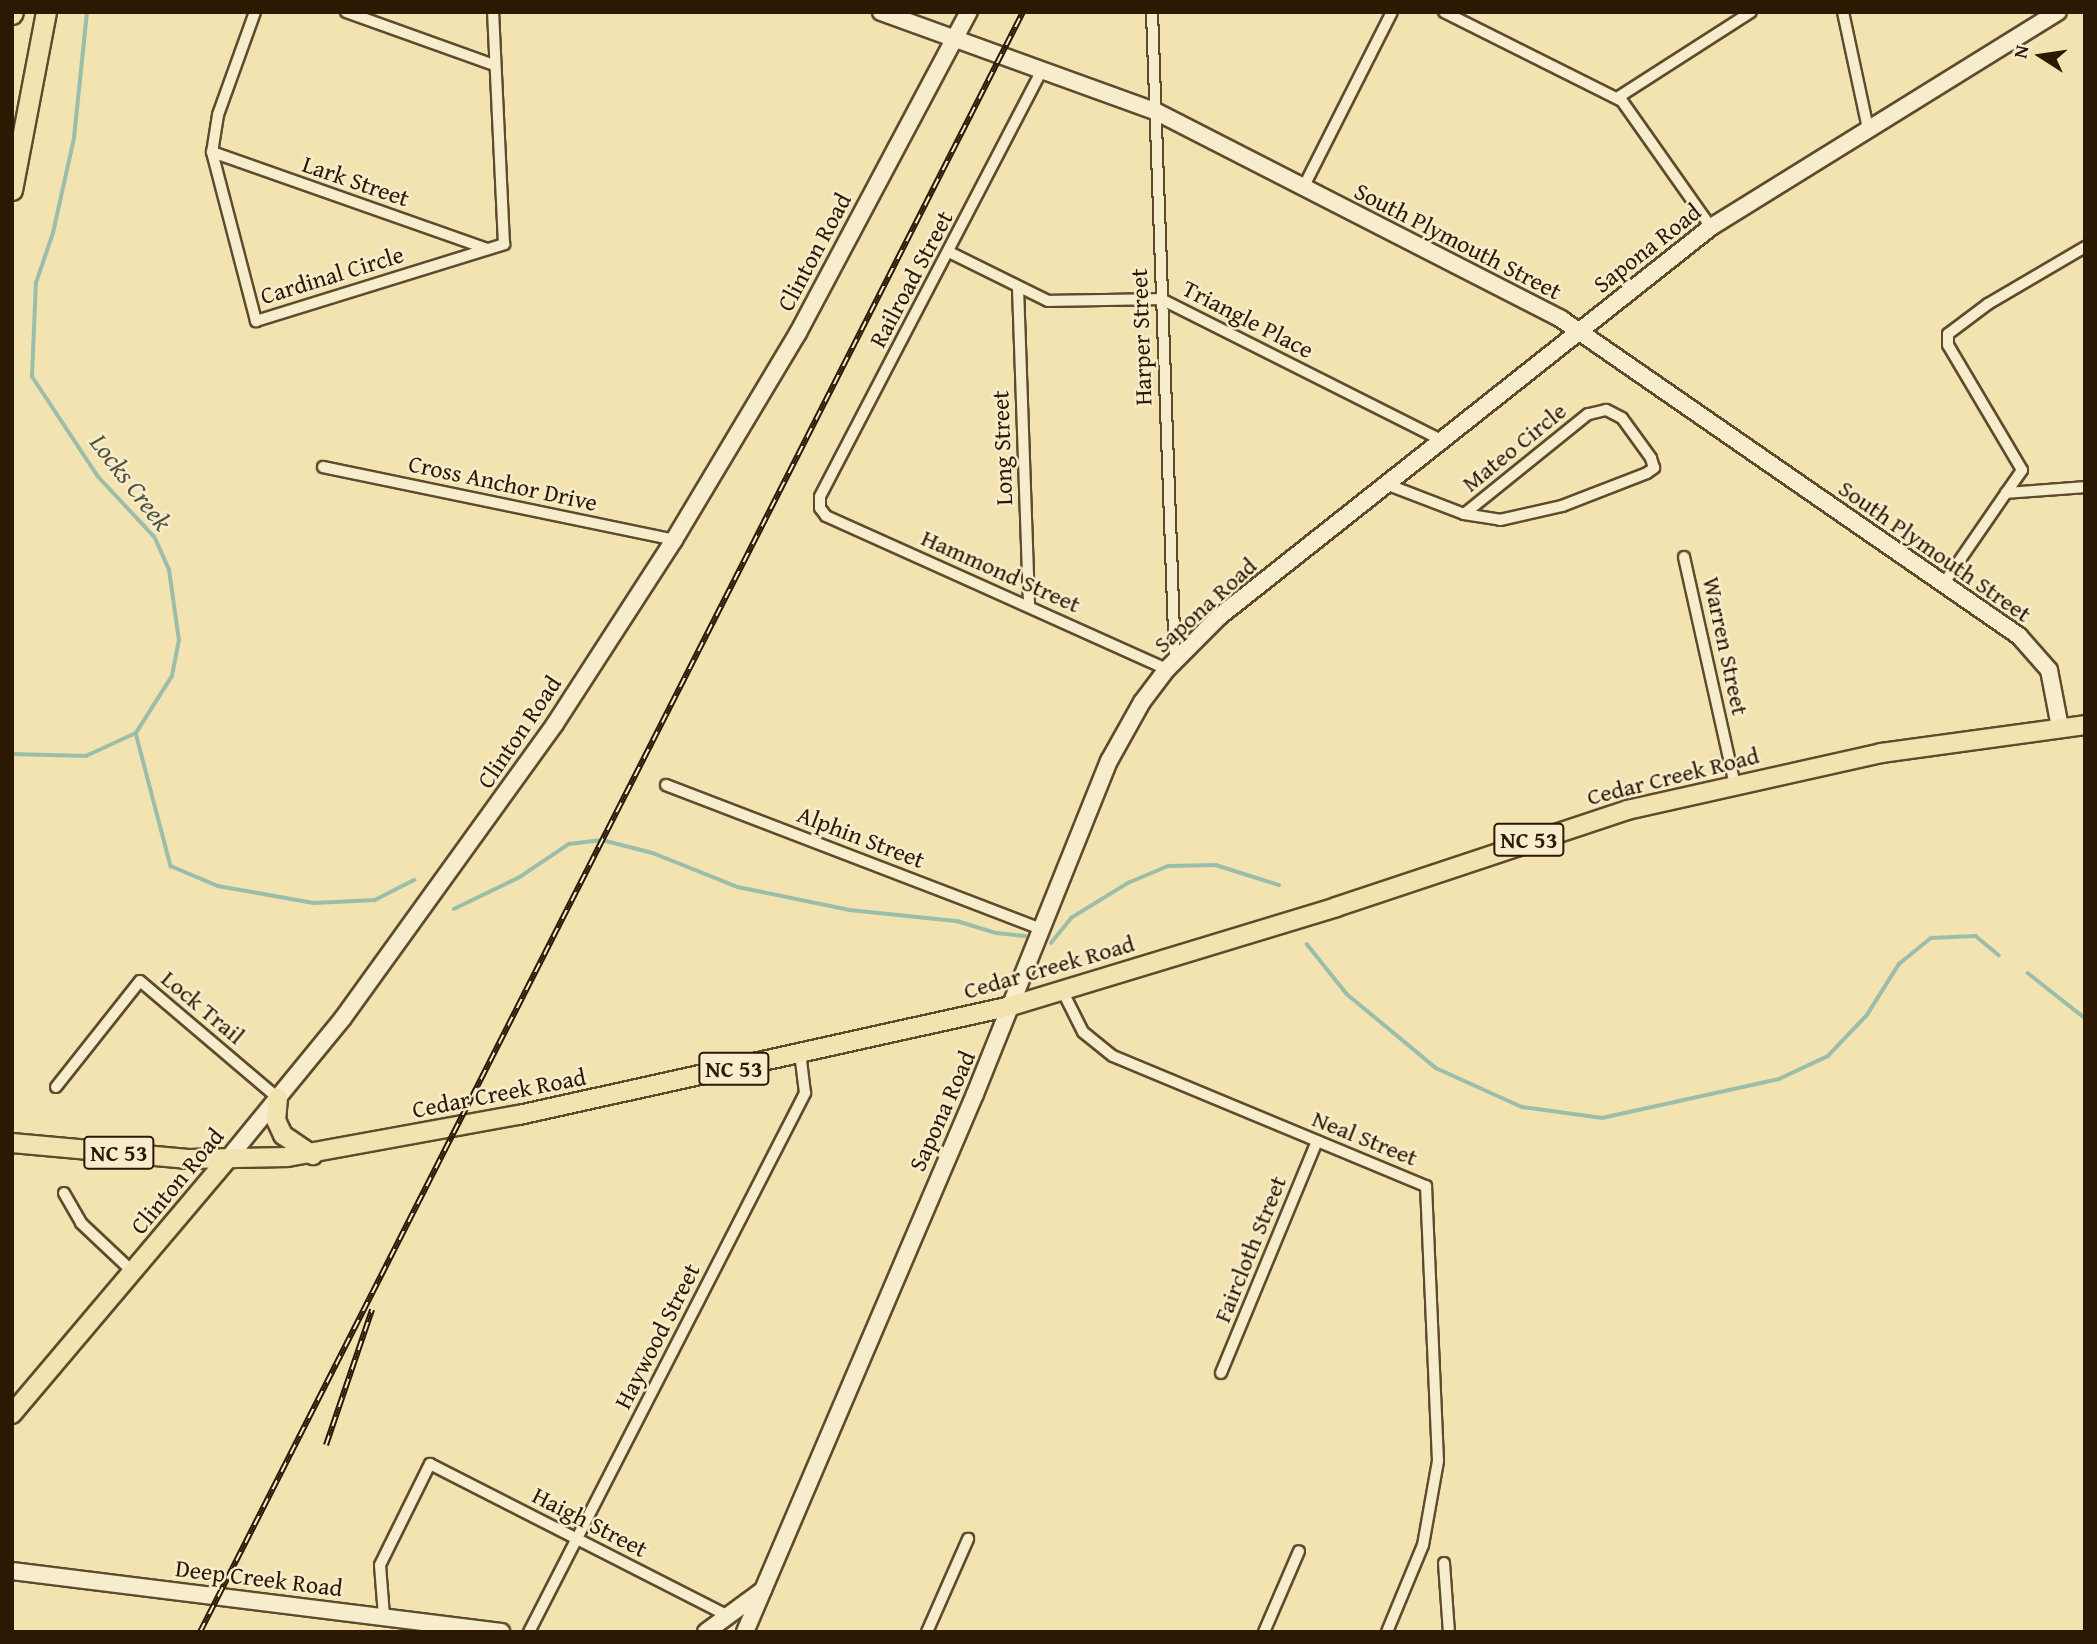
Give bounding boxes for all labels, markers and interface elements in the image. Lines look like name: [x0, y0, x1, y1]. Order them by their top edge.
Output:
north arrow: [2006, 21, 2076, 91]
text: N: [2005, 43, 2035, 61]
street label: Lark Street: [299, 149, 413, 213]
street label: South Plymouth Street: [1350, 176, 1566, 306]
street label: Clinton Road: [771, 188, 857, 316]
street label: Sapona Road: [1587, 197, 1707, 299]
street label: Railroad Street: [863, 206, 959, 352]
street label: Cardinal Circle: [257, 240, 407, 310]
street label: Harper Street: [1124, 268, 1158, 406]
street label: Triangle Place: [1178, 274, 1318, 364]
street label: Long Street: [986, 390, 1018, 506]
street label: Mateo Circle: [1456, 396, 1572, 498]
water label: Locks Creek: [84, 427, 178, 537]
street label: Cross Anchor Drive: [406, 449, 600, 517]
street label: South Plymouth Street: [1833, 474, 2037, 628]
street label: Hammond Street: [917, 523, 1085, 619]
street label: Sapona Road: [1148, 551, 1262, 659]
street label: Warren Street: [1697, 574, 1755, 718]
street label: Clinton Road: [471, 670, 567, 794]
street label: Cedar Creek Road: [1584, 741, 1762, 811]
street label: Alphin Street: [793, 800, 929, 874]
road number: NC 53: [1492, 820, 1566, 860]
street label: Cedar Creek Road: [960, 929, 1138, 1005]
street label: Lock Trail: [156, 964, 250, 1050]
street label: Sapona Road: [903, 1046, 981, 1176]
road number: NC 53: [697, 1050, 771, 1088]
street label: Cedar Creek Road: [410, 1062, 588, 1124]
street label: Neal Street: [1308, 1104, 1422, 1172]
street label: Clinton Road: [124, 1122, 230, 1240]
road number: NC 53: [82, 1134, 156, 1172]
street label: Faircloth Street: [1208, 1171, 1292, 1327]
street label: Haywood Street: [608, 1259, 706, 1413]
street label: Haigh Street: [528, 1481, 652, 1563]
street label: Deep Creek Road: [174, 1553, 344, 1603]

